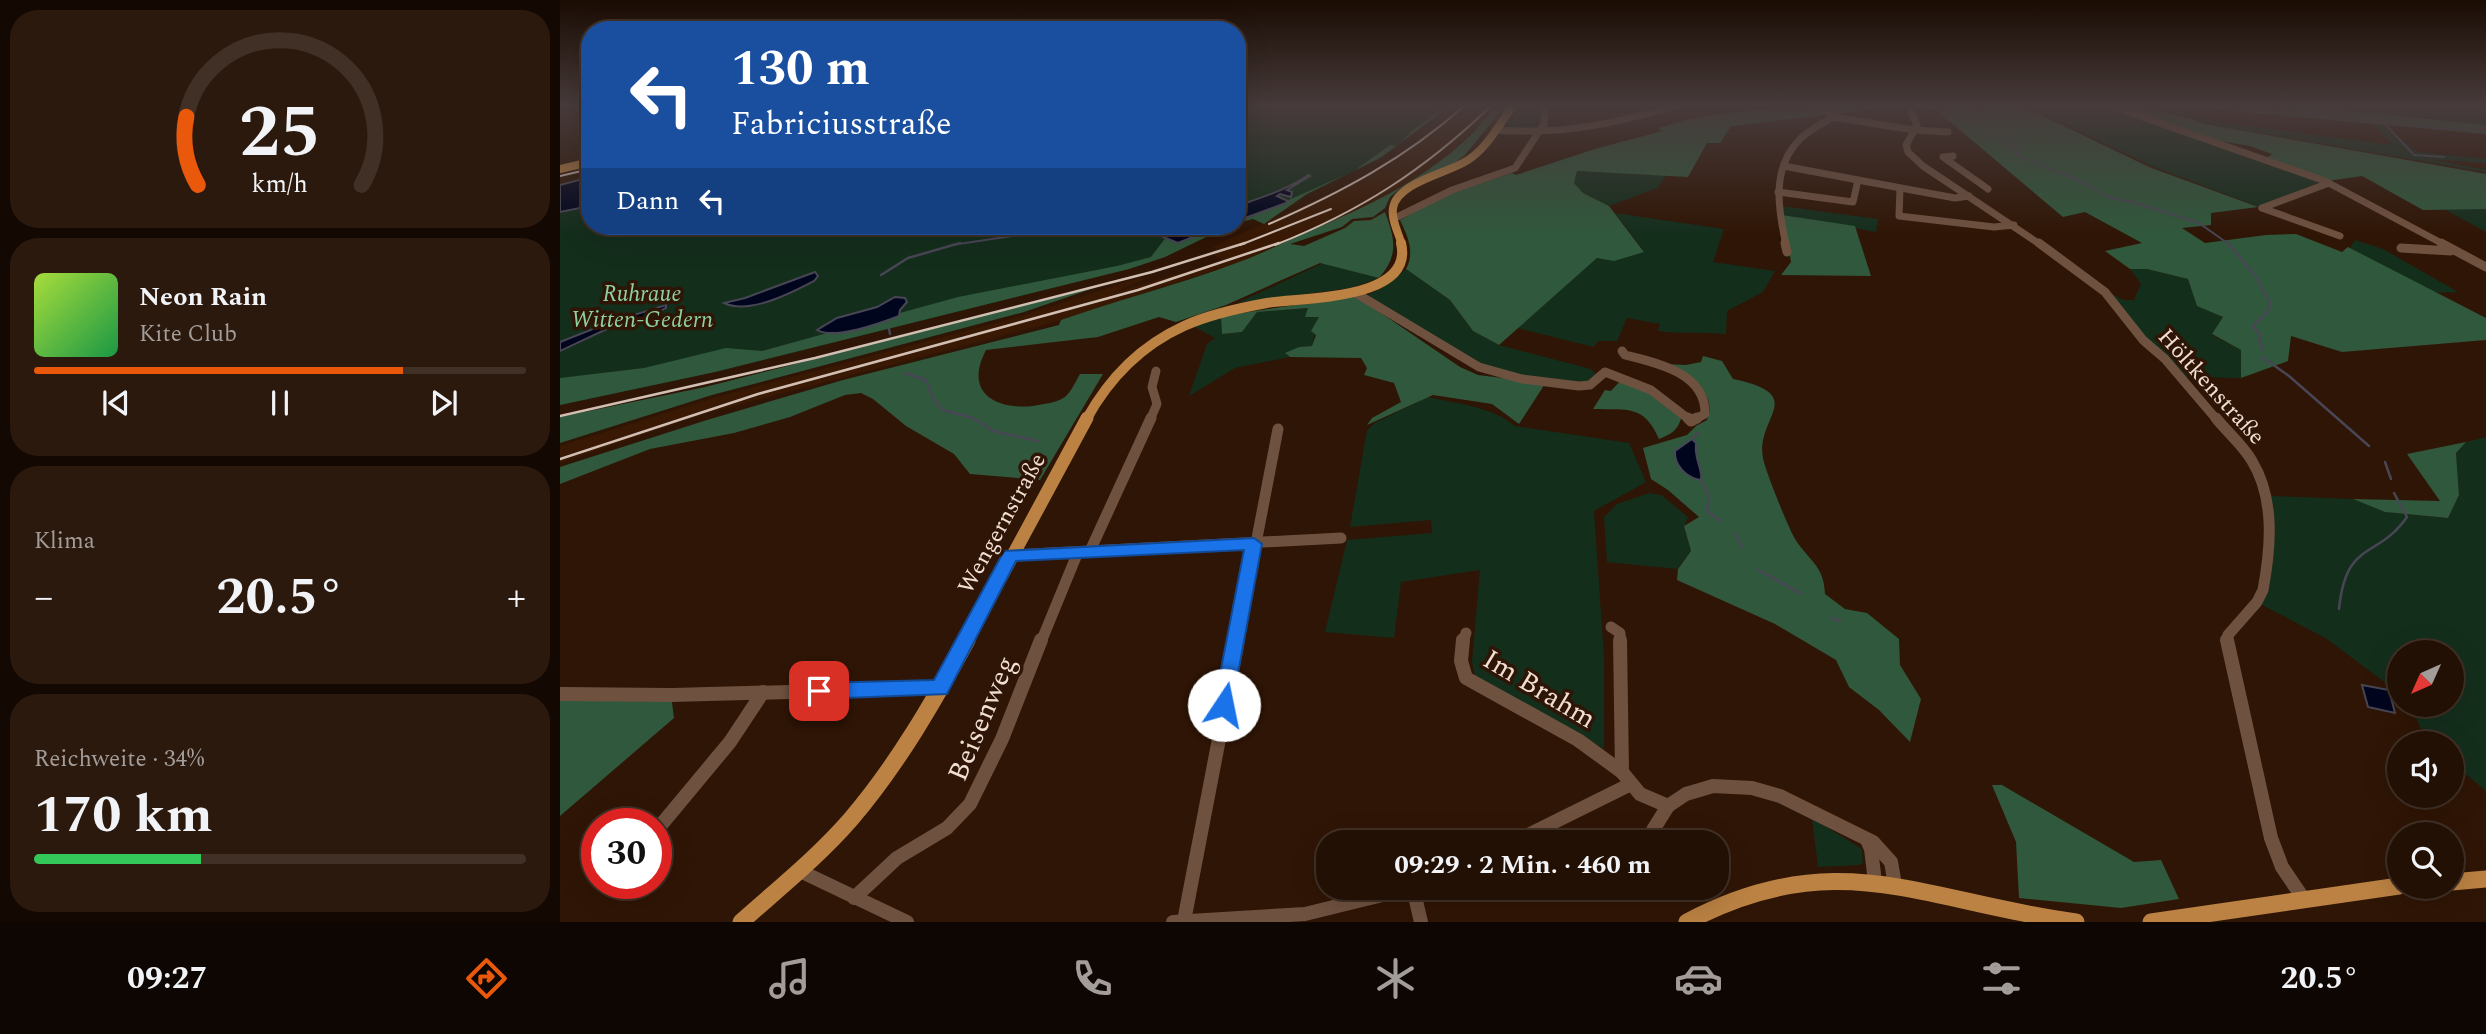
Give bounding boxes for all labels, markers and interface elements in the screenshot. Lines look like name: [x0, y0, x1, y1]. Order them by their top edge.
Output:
text: 130 m: [731, 32, 870, 107]
icon: left: [616, 49, 707, 140]
text: 25: [239, 78, 321, 189]
text: Fabriciusstraße: [731, 100, 952, 149]
text: km/h: [252, 166, 308, 204]
text: Dann: [616, 181, 679, 221]
icon: left: [693, 182, 731, 220]
text: Neon Rain: [139, 277, 267, 317]
park label: Ruhraue Witten-Gedern: [571, 277, 713, 338]
text: Kite Club: [139, 317, 237, 352]
street label: Höltkenstraße: [2149, 321, 2273, 453]
icon: previous: [97, 384, 135, 422]
icon: pause: [261, 384, 299, 422]
icon: next: [425, 384, 463, 422]
street label: Wengernstraße: [949, 447, 1055, 601]
text: Klima: [34, 524, 95, 559]
text: 20.5°: [216, 558, 344, 637]
text: −: [34, 569, 53, 627]
text: +: [507, 569, 526, 627]
street label: Im Brahm: [1474, 638, 1604, 740]
north arrow: [2387, 640, 2464, 718]
map controls: [2387, 640, 2464, 899]
street label: Beisenweg: [937, 649, 1028, 788]
pin: [789, 661, 849, 721]
position arrow: [1187, 668, 1261, 742]
icon: arrive: [800, 672, 838, 710]
button: sound: [2387, 731, 2464, 808]
text: Reichweite · 34%: [34, 742, 204, 777]
text: 170 km: [34, 776, 213, 855]
speed limit sign: 30: [581, 808, 672, 899]
button: search: [2387, 822, 2464, 899]
text: 09:29 · 2 Min. · 460 m: [1394, 845, 1651, 885]
text: 09:27: [127, 954, 207, 1003]
icon: directions: [462, 954, 511, 1003]
icon: music: [765, 954, 814, 1003]
icon: phone: [1068, 954, 1117, 1003]
icon: climate: [1371, 954, 1420, 1003]
icon: car: [1674, 954, 1723, 1003]
icon: filters: [1977, 954, 2026, 1003]
text: 20.5°: [2280, 954, 2359, 1003]

